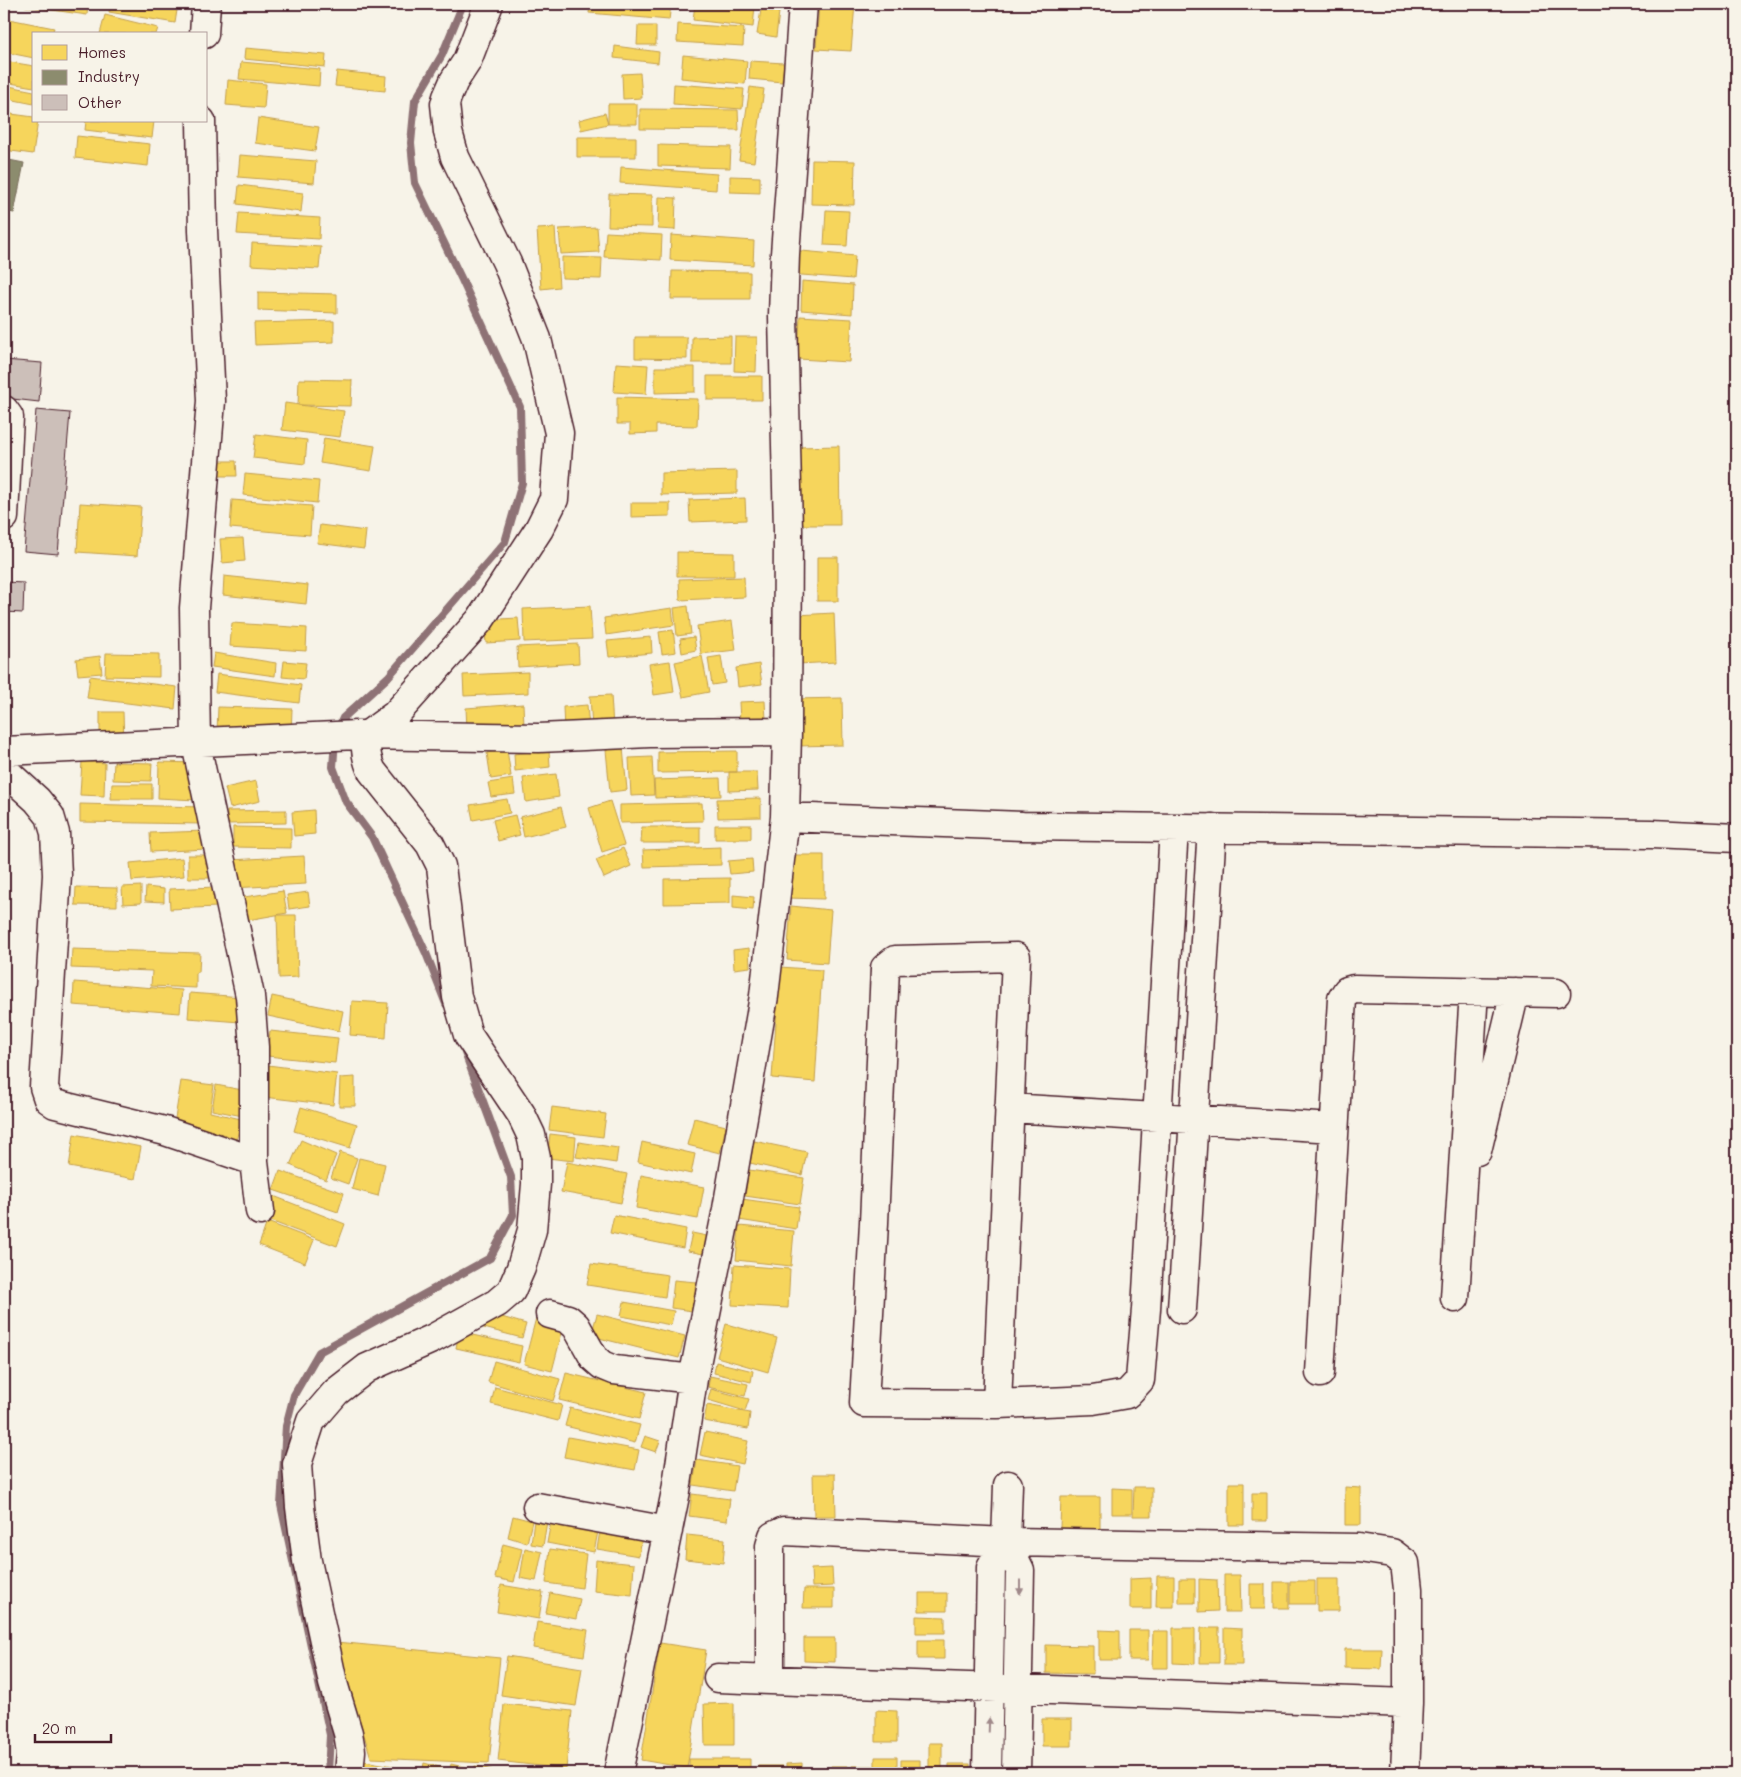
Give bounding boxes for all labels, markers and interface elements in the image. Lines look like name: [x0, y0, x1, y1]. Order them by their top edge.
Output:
legend: [32, 32, 208, 122]
text: Homes: [78, 42, 126, 62]
text: Industry: [78, 66, 140, 86]
text: Other: [78, 92, 122, 112]
one-way arrow: [1016, 1580, 1024, 1596]
scale bar: [35, 1712, 111, 1744]
one-way arrow: [985, 1716, 993, 1732]
text: 20 m: [42, 1718, 76, 1738]

